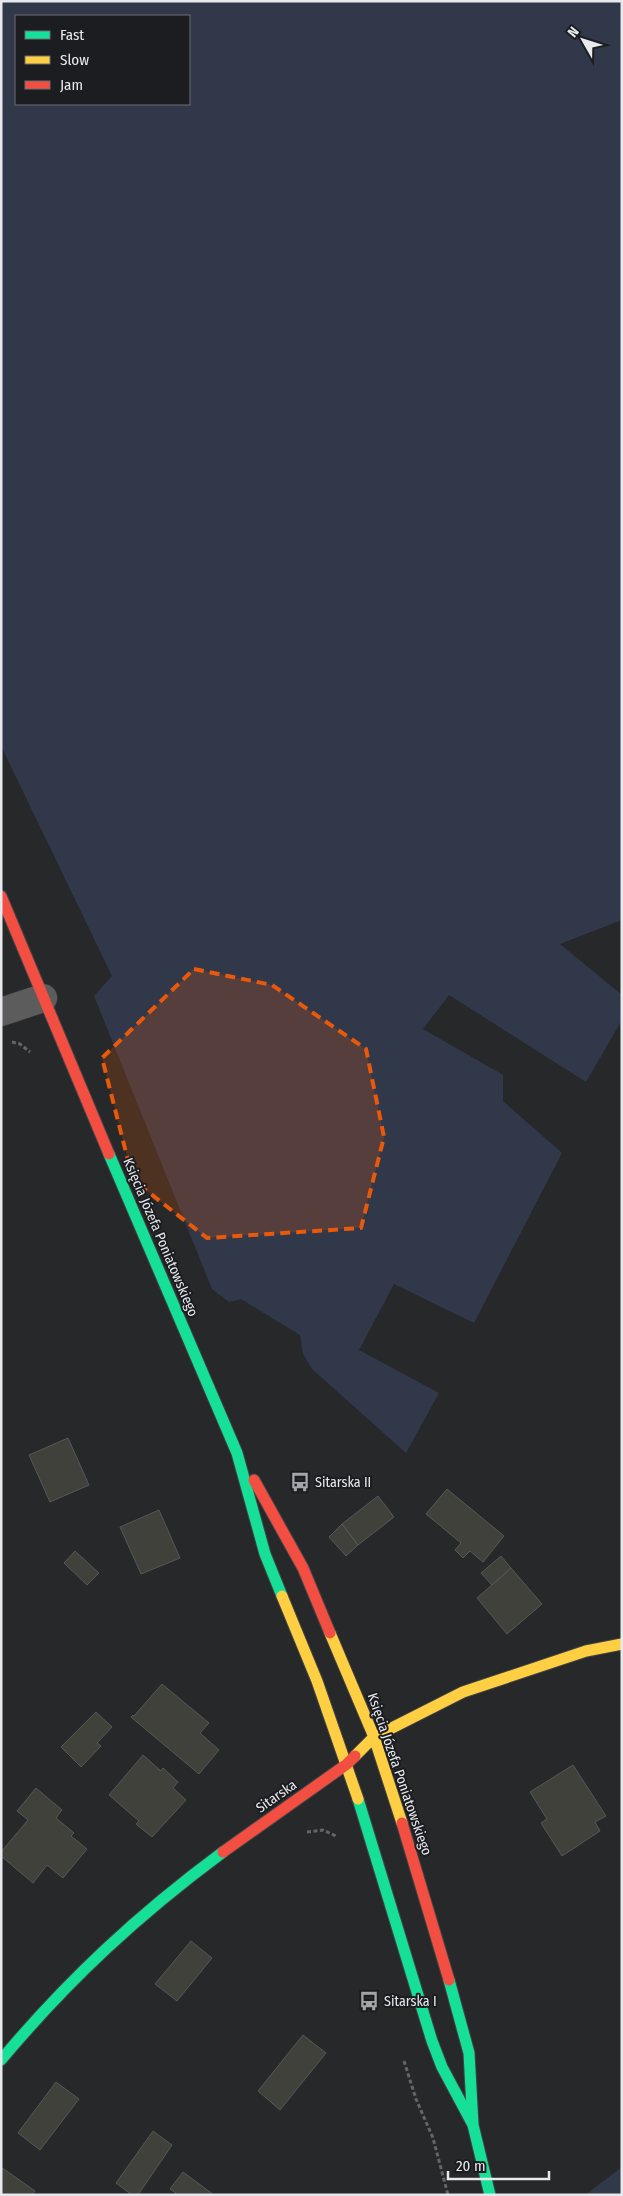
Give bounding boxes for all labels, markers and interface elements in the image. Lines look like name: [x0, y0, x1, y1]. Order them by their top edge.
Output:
legend: [15, 15, 190, 105]
north arrow: [558, 15, 608, 65]
text: N: [564, 24, 583, 41]
text: Fast: [60, 26, 84, 44]
text: Slow: [60, 51, 89, 69]
text: Jam: [60, 76, 83, 94]
street label: Księcia Józefa Poniatowskiego: [119, 1155, 202, 1319]
bus stop icon: Sitarska II: [289, 1471, 311, 1493]
place label: Sitarska II: [315, 1474, 371, 1491]
street label: Księcia Józefa Poniatowskiego: [364, 1691, 435, 1858]
street label: Sitarska: [253, 1776, 300, 1816]
bus stop icon: Sitarska I: [358, 1990, 380, 2012]
place label: Sitarska I: [384, 1993, 437, 2010]
scale bar: [448, 2148, 549, 2180]
text: 20 m: [456, 2157, 486, 2175]

